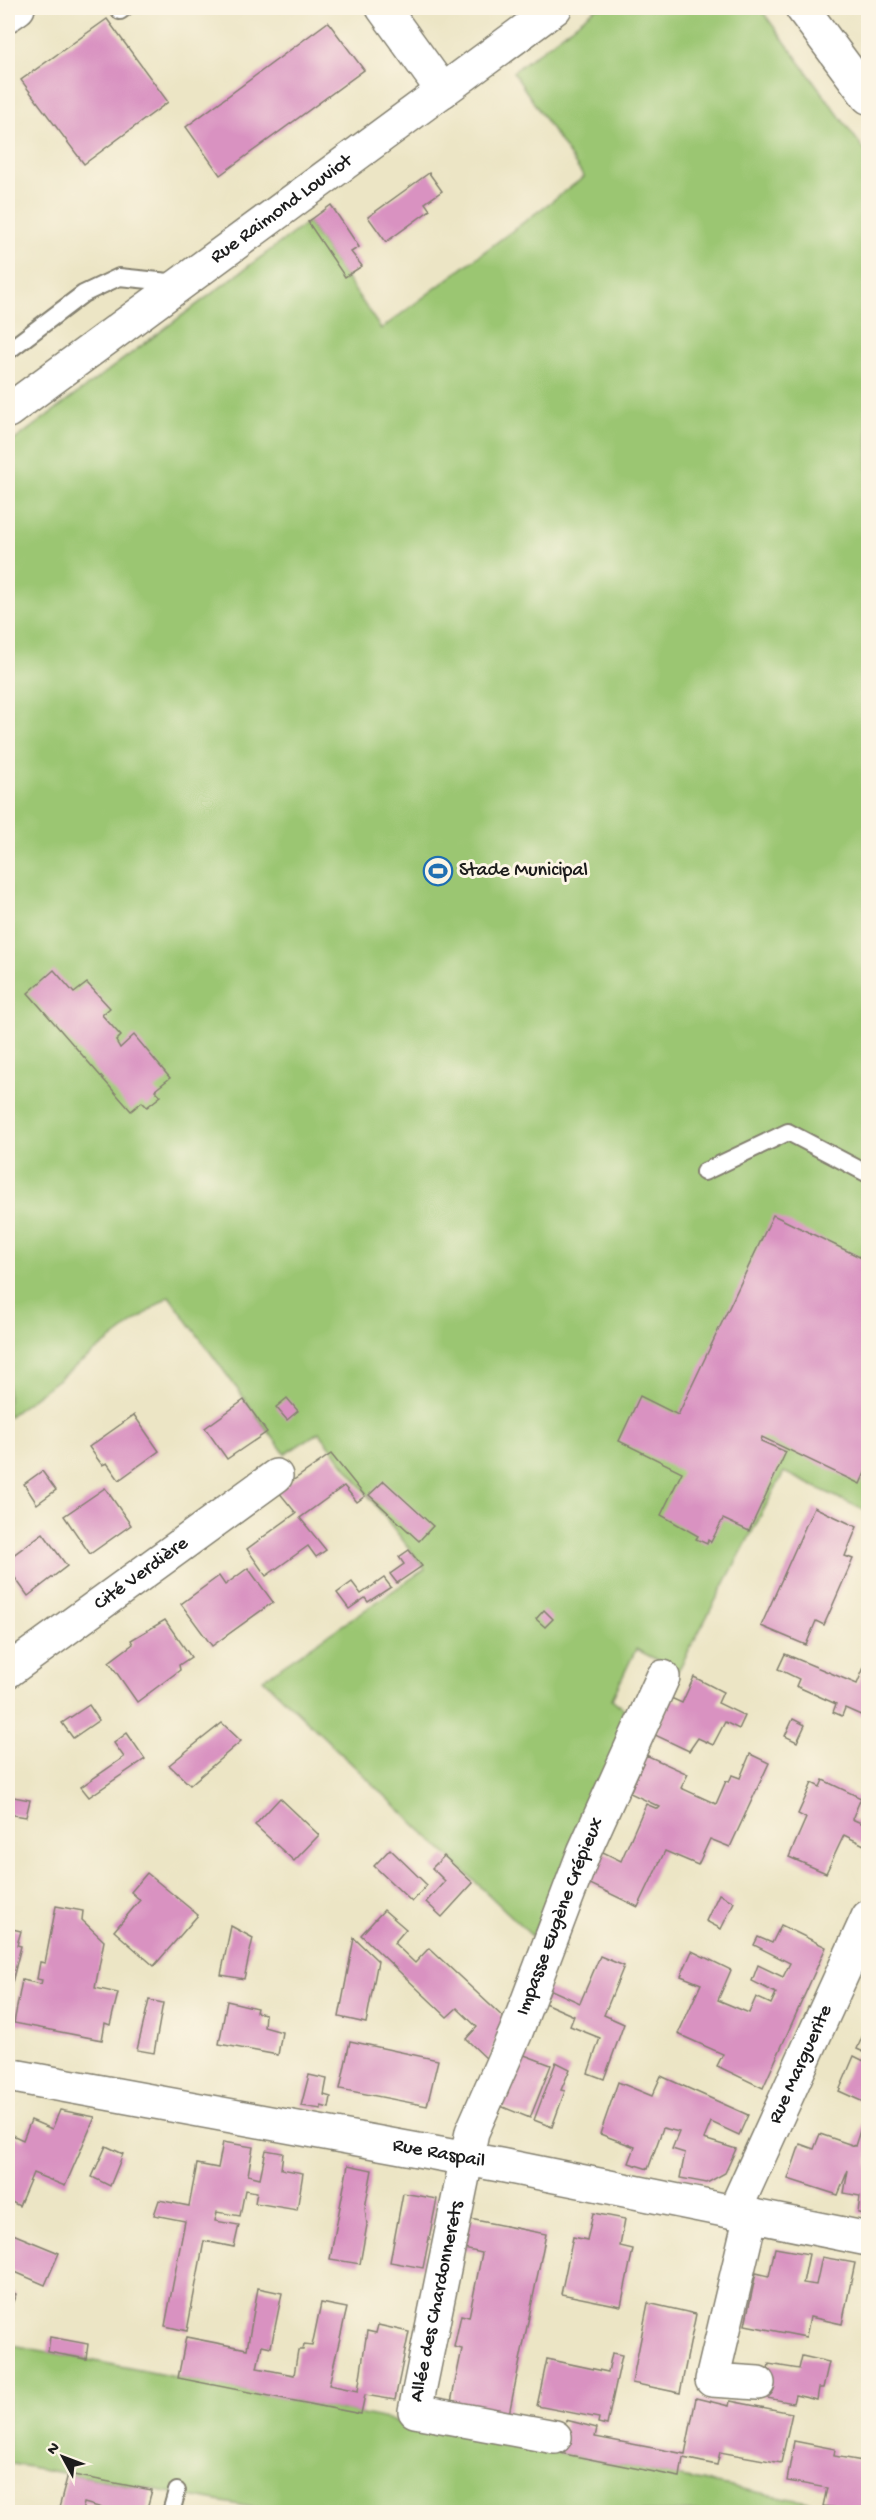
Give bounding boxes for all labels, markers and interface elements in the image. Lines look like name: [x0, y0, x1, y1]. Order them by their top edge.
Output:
street label: Rue Raimond Louviot: [206, 148, 359, 269]
sports icon: Stade Municipal: [422, 855, 454, 887]
place label: Stade Municipal: [459, 860, 588, 883]
street label: Cité Verdière: [90, 1532, 194, 1616]
street label: Impasse Eugène Crépieux: [512, 1814, 610, 2019]
street label: Rue Marguerite: [764, 2001, 838, 2128]
street label: Rue Raspail: [391, 2134, 487, 2174]
street label: Allée des Chardonnerets: [406, 2199, 469, 2404]
north arrow: [33, 2427, 93, 2487]
text: N: [44, 2439, 65, 2460]

